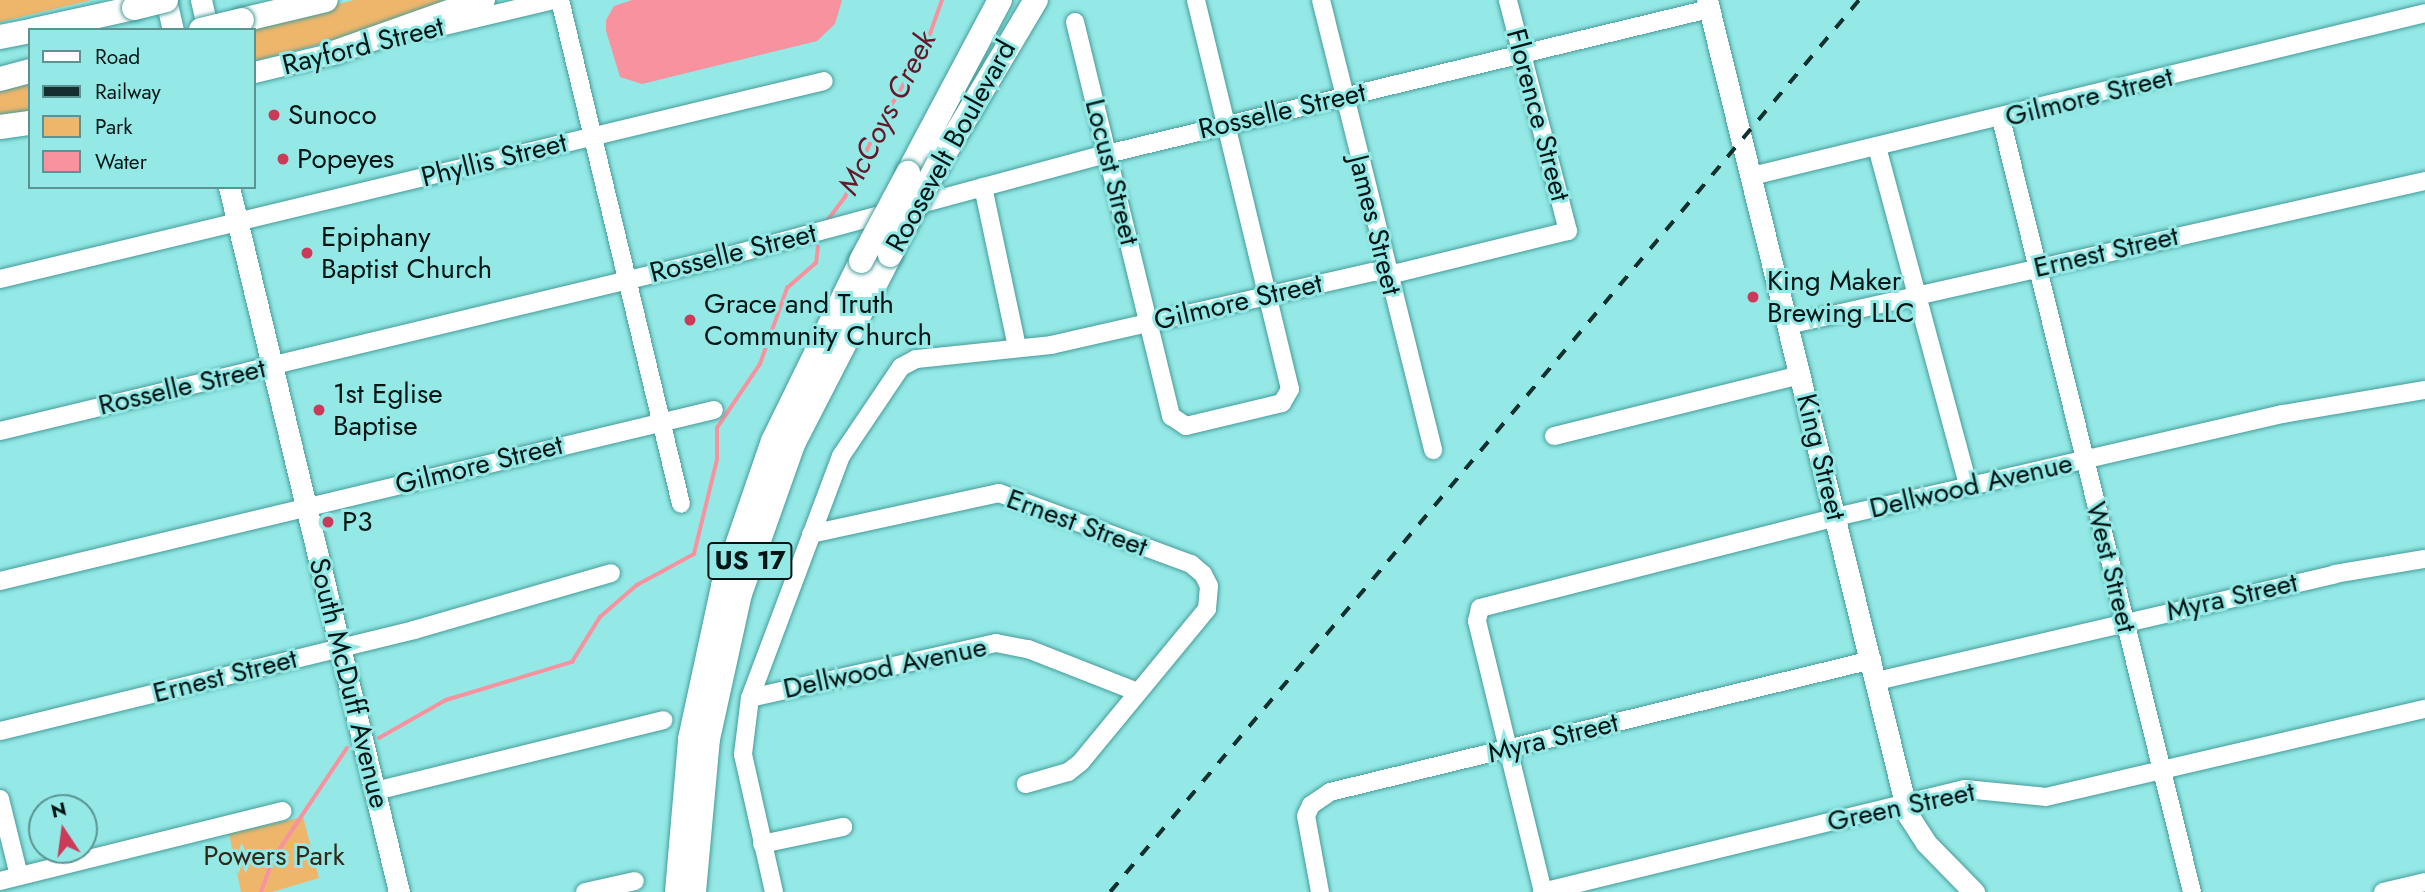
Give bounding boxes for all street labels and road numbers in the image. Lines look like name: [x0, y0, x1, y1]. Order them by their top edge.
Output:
street label: Rayford Street: [279, 10, 447, 82]
street label: Florence Street: [1499, 25, 1577, 205]
street label: Roosevelt Boulevard: [879, 34, 1023, 258]
street label: Gilmore Street: [2002, 60, 2176, 134]
street label: Rosselle Street: [1195, 75, 1369, 147]
street label: Locust Street: [1078, 96, 1146, 248]
street label: Phyllis Street: [418, 126, 570, 194]
street label: James Street: [1341, 152, 1409, 298]
street label: Rosselle Street: [646, 216, 820, 290]
street label: Ernest Street: [2030, 219, 2182, 285]
street label: Gilmore Street: [1151, 266, 1325, 338]
street label: Rosselle Street: [95, 351, 269, 423]
street label: King Street: [1789, 390, 1853, 524]
street label: Gilmore Street: [392, 428, 566, 502]
street label: Dellwood Avenue: [1866, 446, 2076, 526]
street label: Ernest Street: [1002, 482, 1152, 564]
street label: West Street: [2079, 498, 2143, 636]
road number: US 17: [706, 538, 794, 583]
street label: South McDuff Avenue: [302, 554, 396, 812]
street label: Myra Street: [2163, 566, 2301, 628]
street label: Dellwood Avenue: [780, 630, 990, 706]
street label: Ernest Street: [149, 642, 301, 710]
street label: Myra Street: [1484, 706, 1622, 770]
street label: Green Street: [1824, 775, 1978, 839]

